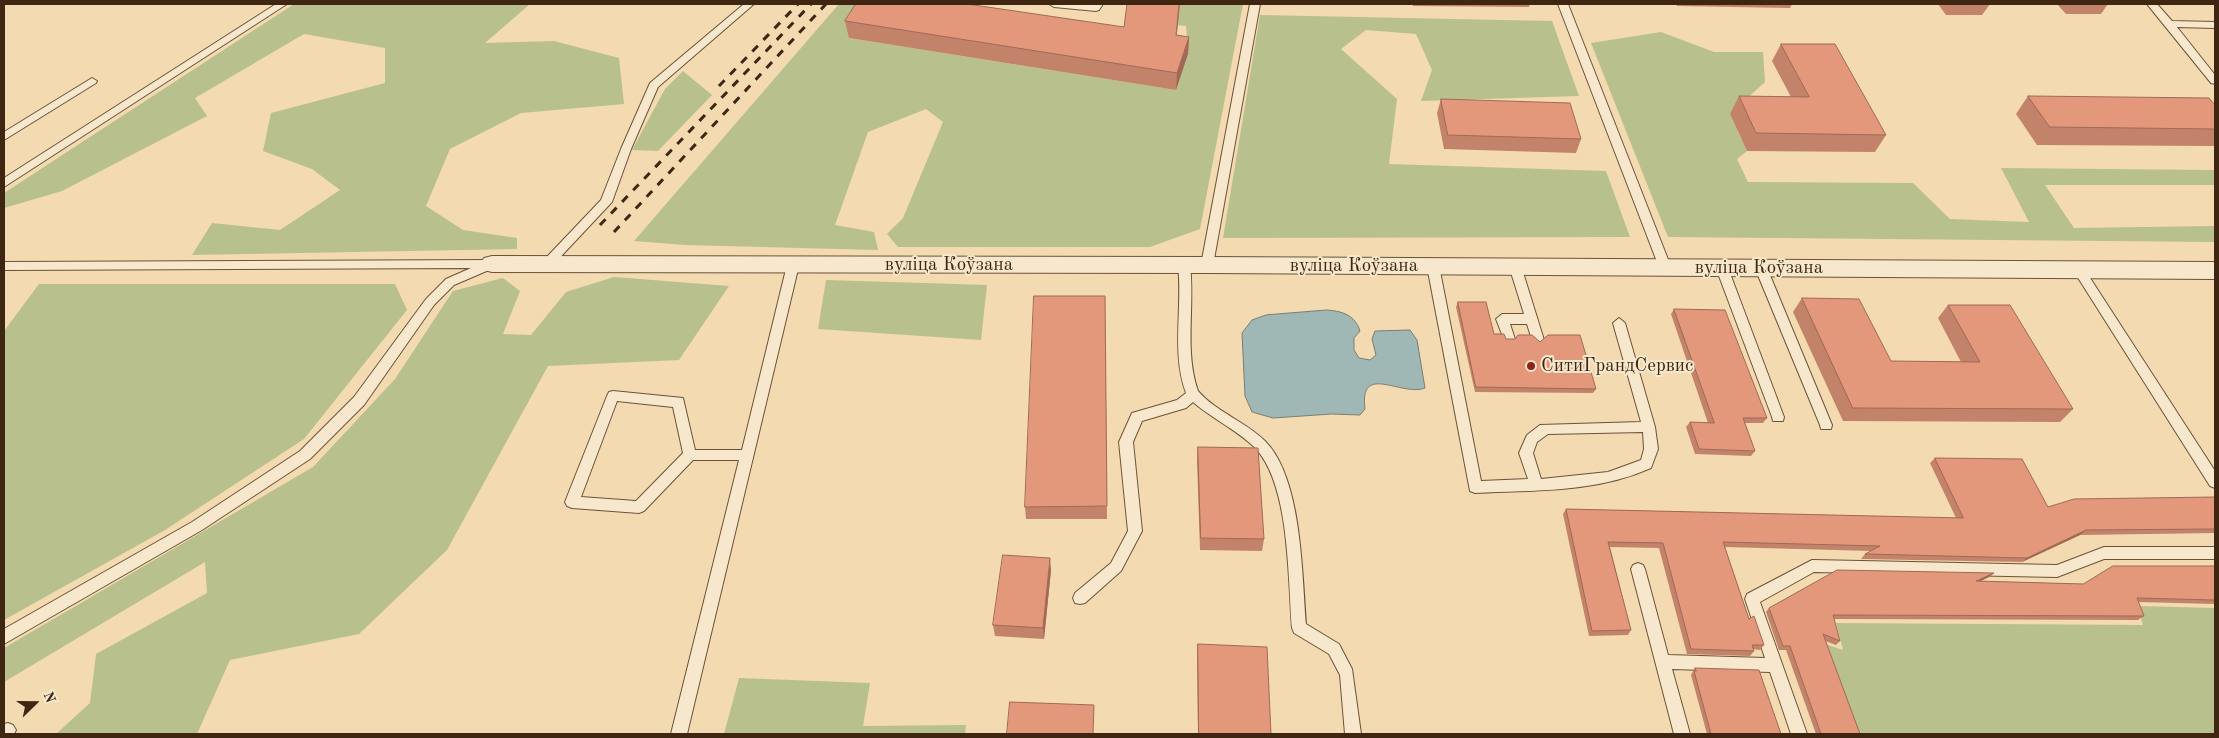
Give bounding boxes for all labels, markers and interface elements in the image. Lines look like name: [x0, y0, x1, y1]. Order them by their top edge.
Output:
street label: вуліца Коўзана: [885, 254, 1013, 276]
street label: вуліца Коўзана: [1290, 255, 1418, 277]
street label: вуліца Коўзана: [1695, 257, 1823, 279]
place label: СитиГрандСервис: [1541, 355, 1693, 377]
marker: СитиГрандСервис: [1525, 360, 1537, 372]
north arrow: [10, 678, 60, 728]
text: N: [40, 690, 57, 705]

